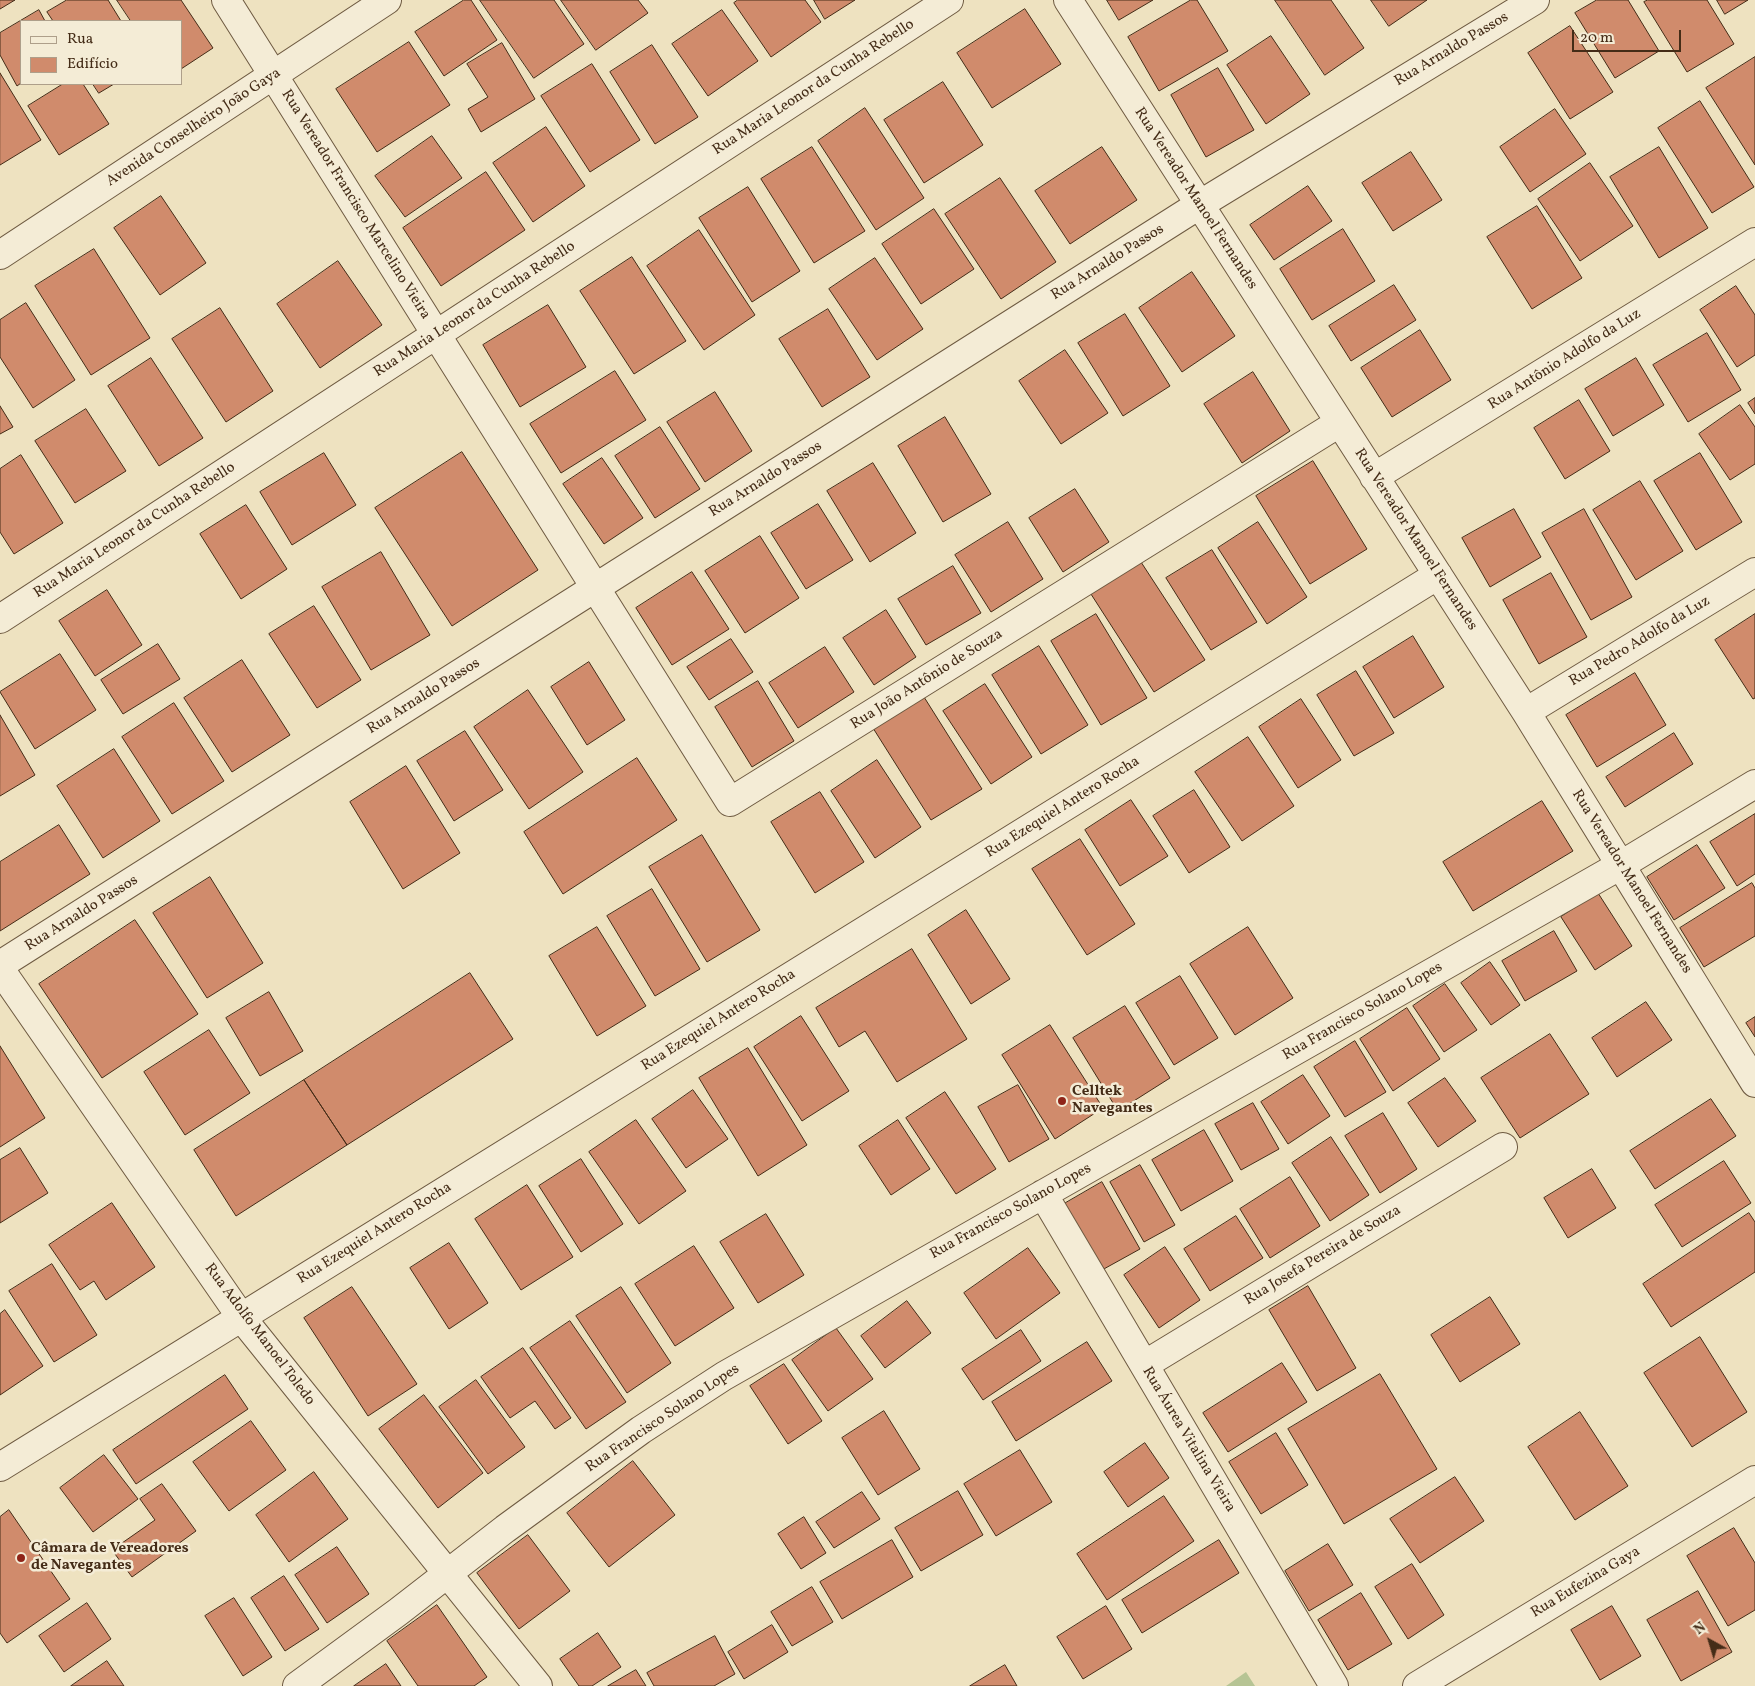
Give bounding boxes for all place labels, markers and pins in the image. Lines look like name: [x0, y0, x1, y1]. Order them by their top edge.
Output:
place label: Celltek Navegantes: [1072, 1083, 1153, 1118]
marker: Celltek Navegantes: [1056, 1095, 1068, 1107]
place label: Câmara de Vereadores de Navegantes: [31, 1540, 189, 1575]
marker: Câmara de Vereadores de Navegantes: [15, 1552, 27, 1564]

